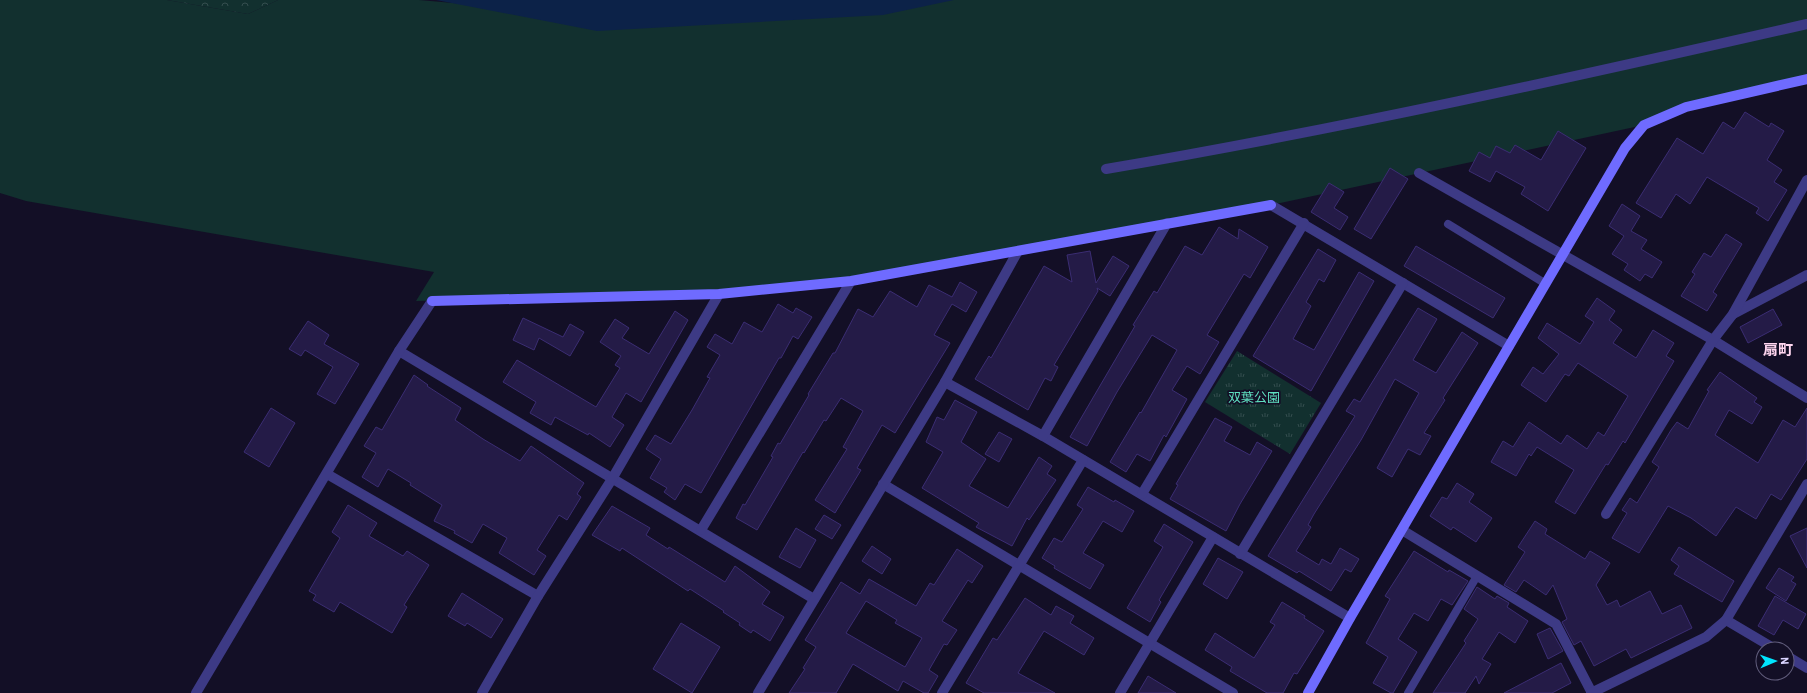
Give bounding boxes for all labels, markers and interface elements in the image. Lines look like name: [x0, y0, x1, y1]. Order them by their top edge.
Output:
district label: 扇町: [1763, 340, 1793, 358]
park label: 双葉公園: [1228, 389, 1280, 405]
north arrow: [1755, 641, 1795, 681]
text: N: [1779, 657, 1792, 665]

